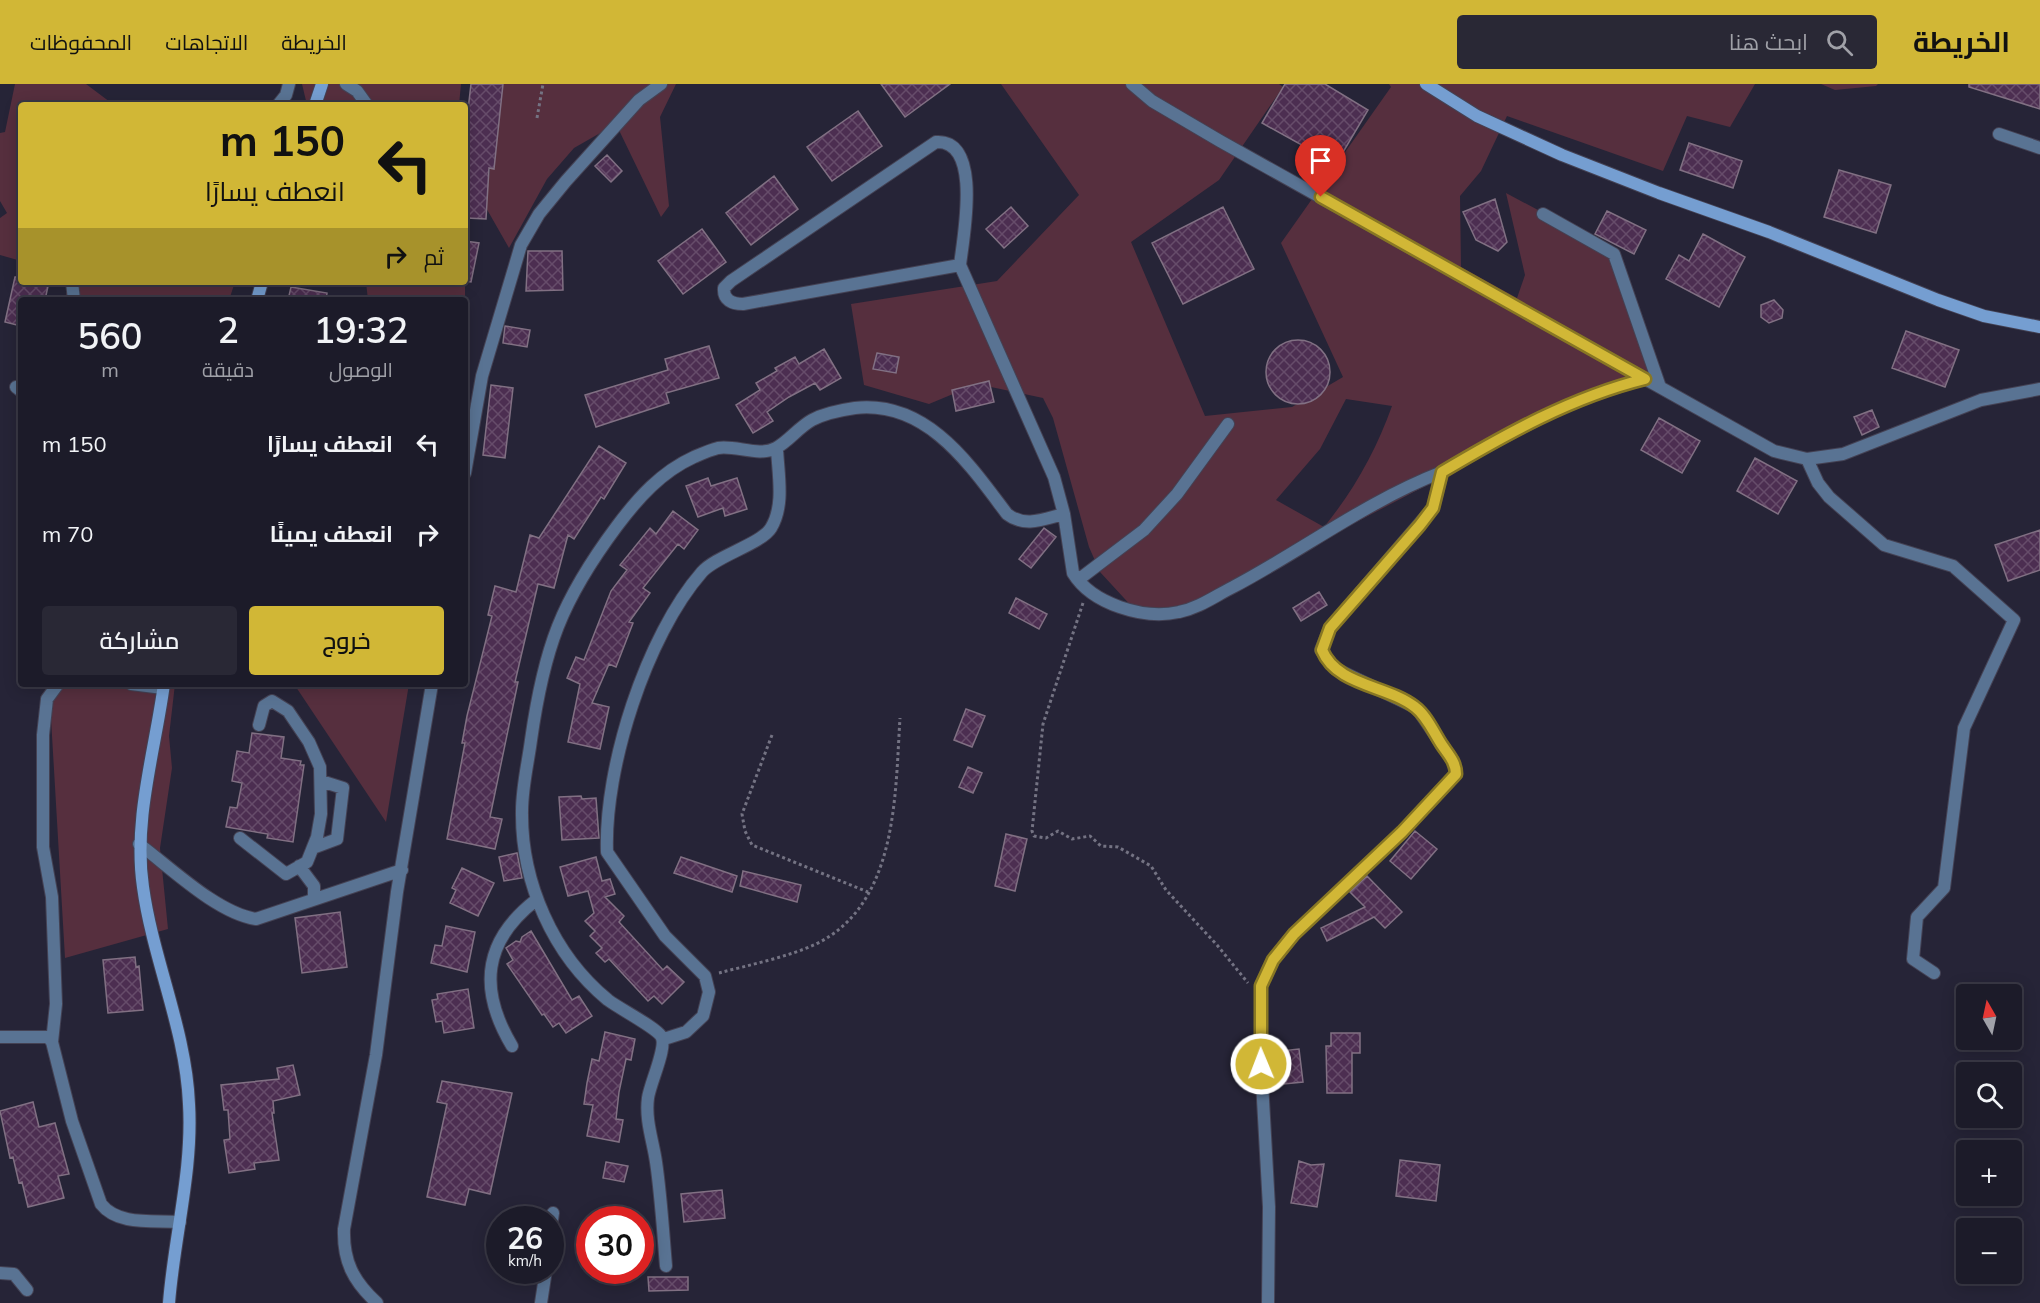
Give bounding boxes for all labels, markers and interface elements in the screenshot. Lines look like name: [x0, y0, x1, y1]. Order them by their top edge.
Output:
search box: [1457, 15, 1877, 69]
text: الخريطة: [1913, 24, 2010, 59]
icon: search: [1823, 26, 1856, 59]
text: ابحث هنا: [1729, 28, 1808, 56]
text: المحفوظات: [30, 29, 132, 55]
text: الاتجاهات: [165, 29, 248, 55]
text: الخريطة: [281, 29, 347, 55]
text: 150 m: [220, 114, 345, 167]
icon: left: [366, 126, 444, 204]
pin: [1295, 135, 1346, 197]
icon: arrive: [1304, 144, 1337, 177]
text: انعطف يسارًا: [205, 174, 345, 208]
icon: right: [379, 240, 412, 273]
text: ثم: [424, 243, 444, 271]
text: 2: [217, 307, 239, 352]
text: 19:32: [314, 307, 408, 352]
text: 560: [78, 313, 142, 358]
text: m: [101, 357, 119, 382]
text: دقيقة: [202, 357, 254, 382]
text: الوصول: [329, 357, 393, 382]
icon: left: [411, 428, 444, 461]
text: 150 m: [42, 430, 107, 458]
text: انعطف يسارًا: [267, 430, 393, 458]
icon: right: [411, 518, 444, 551]
text: 70 m: [42, 520, 93, 548]
text: انعطف يمينًا: [270, 520, 393, 548]
button: مشاركة: [42, 606, 237, 675]
button: خروج: [249, 606, 444, 675]
north arrow: [1956, 984, 2022, 1050]
map controls: [1956, 984, 2022, 1284]
position arrow: [1229, 1032, 1293, 1096]
button: search: [1956, 1062, 2022, 1128]
button: +: [1956, 1140, 2022, 1206]
speed limit sign: 30: [576, 1206, 654, 1284]
button: −: [1956, 1218, 2022, 1284]
text: 26: [507, 1219, 543, 1257]
text: km/h: [508, 1251, 542, 1270]

